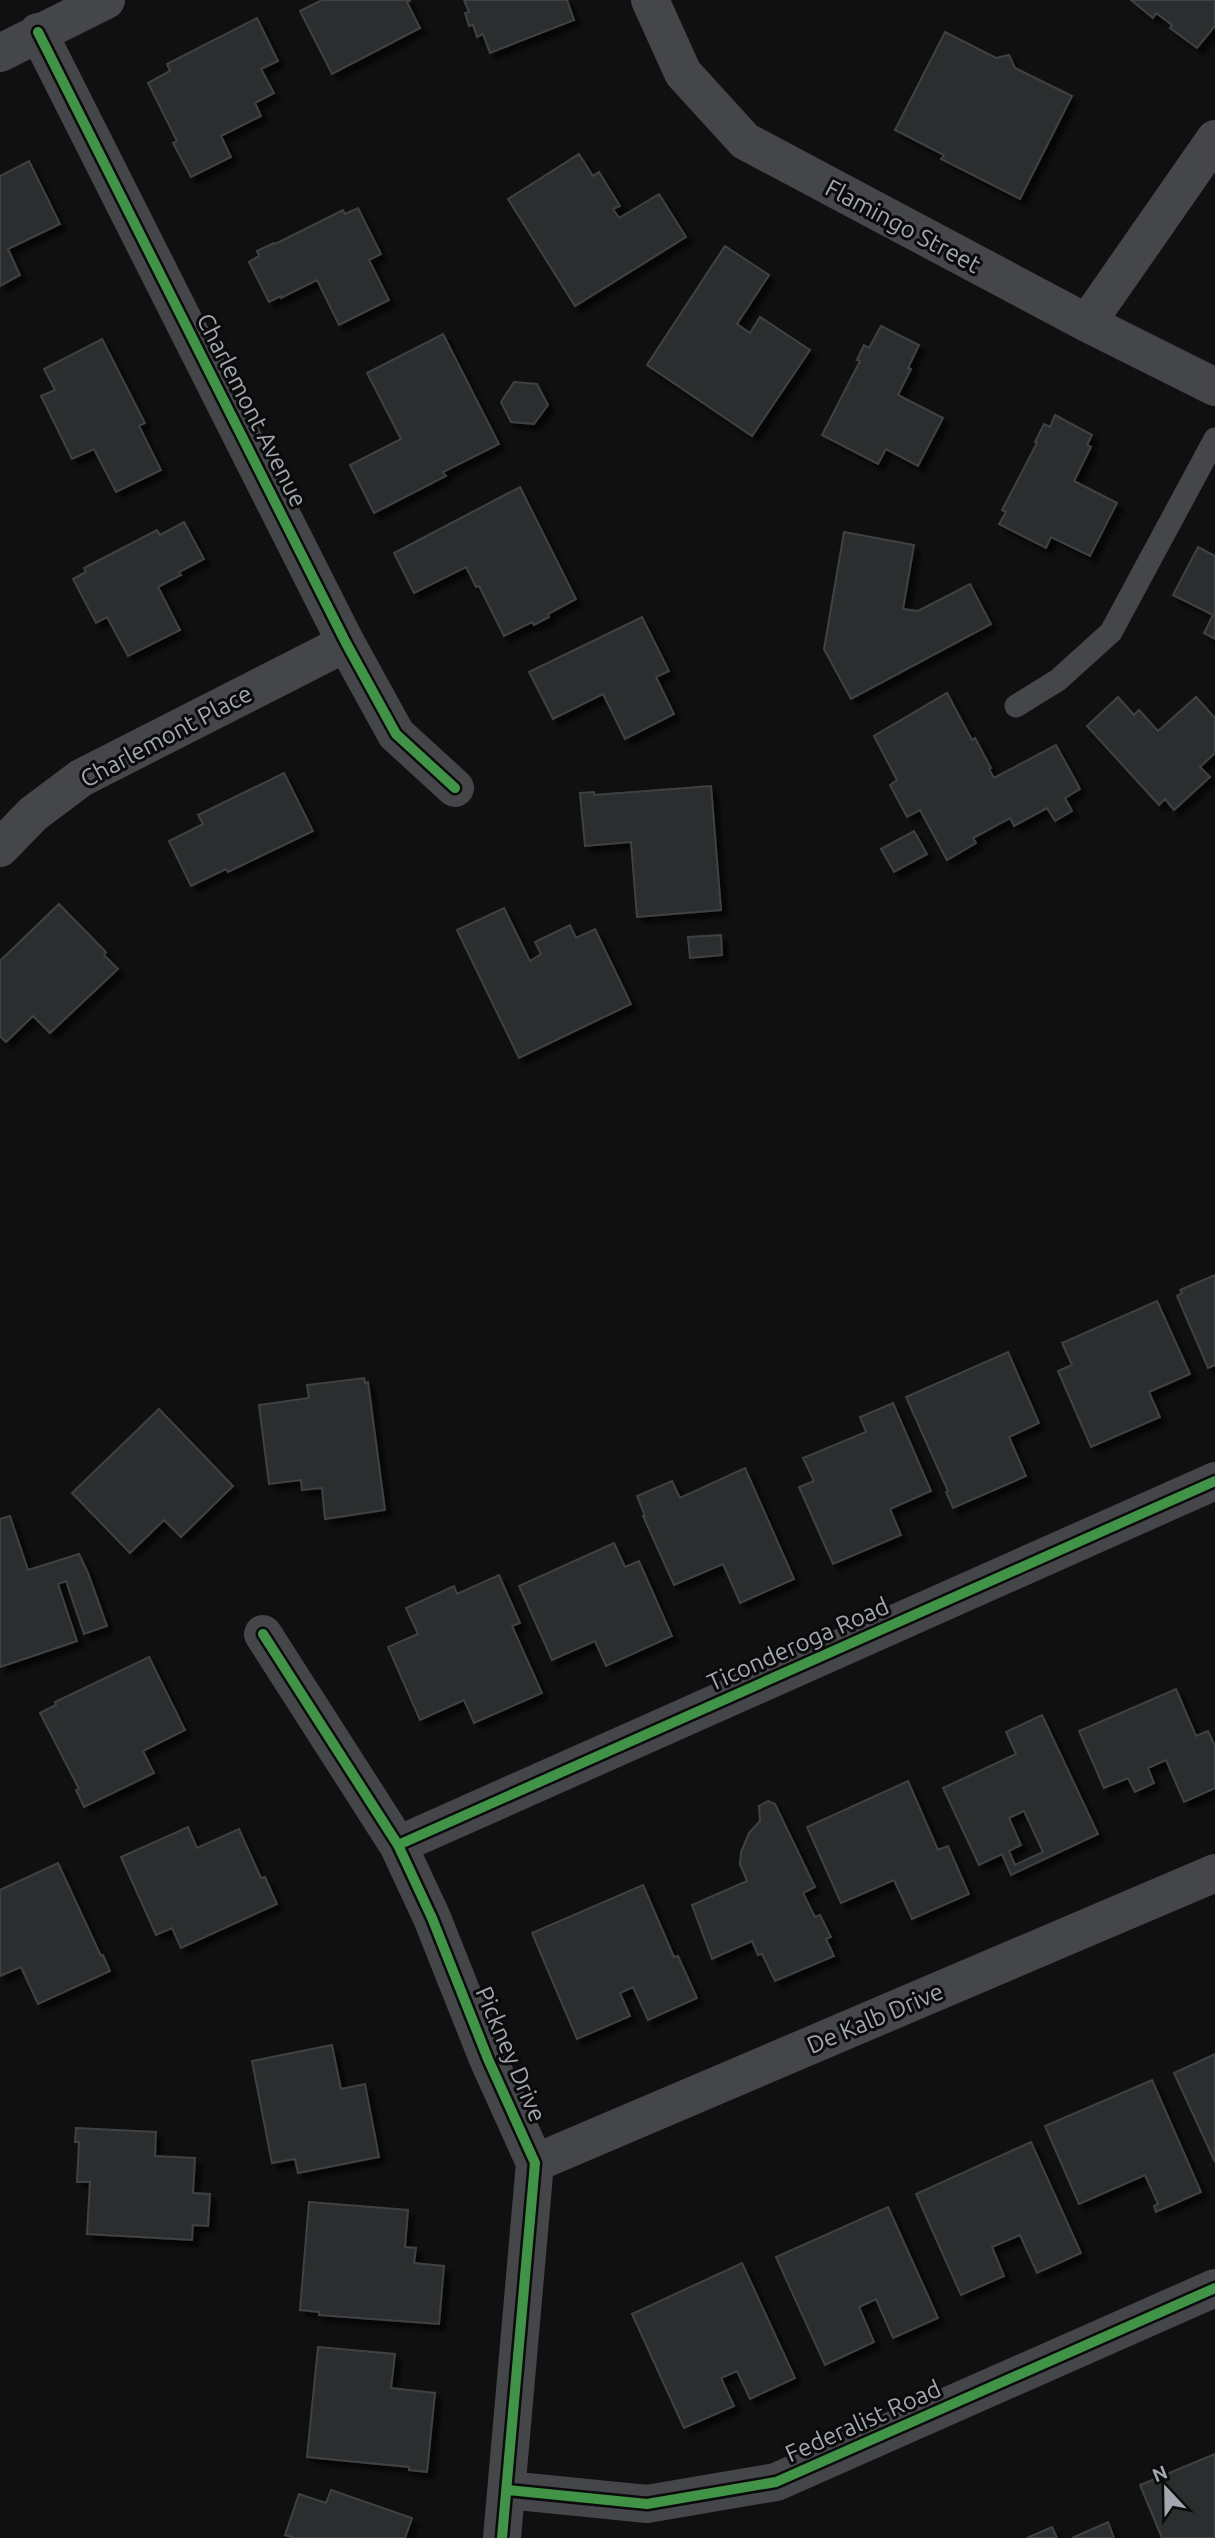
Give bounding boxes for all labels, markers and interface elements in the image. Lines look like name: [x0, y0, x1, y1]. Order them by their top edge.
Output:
street label: Flamingo Street: [821, 174, 986, 279]
street label: Charlemont Avenue: [191, 309, 313, 511]
street label: Charlemont Place: [76, 679, 256, 793]
street label: Ticonderoga Road: [703, 1592, 893, 1696]
street label: De Kalb Drive: [803, 1977, 947, 2059]
street label: Pickney Drive: [470, 1982, 552, 2126]
street label: Federalist Road: [781, 2375, 945, 2467]
north arrow: [1131, 2454, 1201, 2524]
text: N: [1149, 2460, 1170, 2486]

